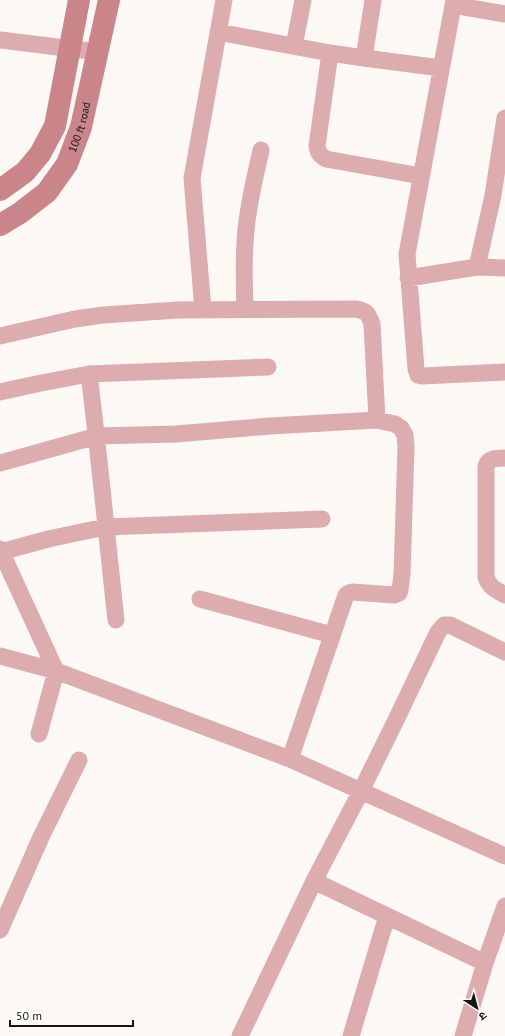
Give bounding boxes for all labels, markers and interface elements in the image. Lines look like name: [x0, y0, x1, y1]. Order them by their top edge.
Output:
street label: 100 ft road: [65, 101, 93, 154]
north arrow: [457, 988, 497, 1028]
scale bar: [10, 1002, 133, 1028]
text: 50 m: [16, 1008, 42, 1023]
text: उ: [476, 1009, 490, 1024]

